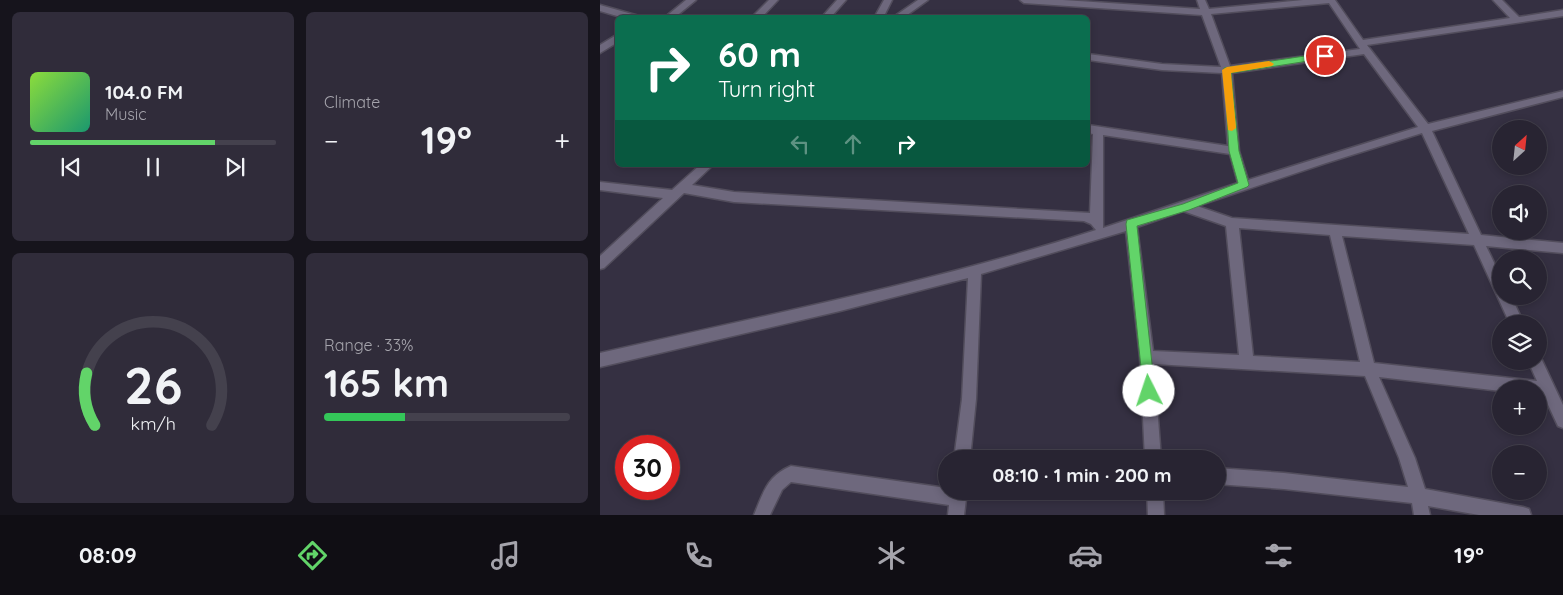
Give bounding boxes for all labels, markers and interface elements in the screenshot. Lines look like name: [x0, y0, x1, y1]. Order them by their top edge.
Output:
text: 60 m: [718, 32, 801, 76]
icon: right: [635, 35, 700, 100]
pin: [1304, 35, 1346, 77]
icon: arrive: [1311, 42, 1339, 70]
text: Turn right: [718, 75, 815, 103]
text: 104.0 FM: [105, 80, 183, 104]
text: Climate: [324, 92, 380, 112]
text: Music: [105, 104, 147, 124]
text: 19°: [421, 116, 472, 164]
north arrow: [1492, 120, 1548, 175]
map controls: [1492, 120, 1547, 500]
text: −: [324, 123, 339, 158]
text: +: [554, 123, 570, 158]
icon: left: [786, 130, 814, 158]
icon: ahead: [839, 130, 867, 158]
icon: right: [892, 130, 920, 158]
icon: previous: [57, 153, 85, 181]
icon: pause: [139, 153, 167, 181]
icon: next: [221, 153, 249, 181]
button: sound: [1492, 185, 1547, 240]
button: search: [1492, 250, 1547, 305]
button: layers: [1492, 315, 1547, 370]
text: Range · 33%: [324, 335, 413, 355]
text: 26: [124, 352, 182, 417]
text: 165 km: [324, 359, 449, 407]
position arrow: [1122, 364, 1174, 416]
button: +: [1492, 380, 1547, 435]
text: km/h: [130, 412, 176, 434]
speed limit sign: 30: [615, 435, 680, 500]
button: −: [1492, 445, 1547, 500]
text: 08:10 · 1 min · 200 m: [992, 463, 1172, 487]
icon: directions: [295, 538, 330, 573]
icon: music: [488, 538, 523, 573]
icon: phone: [681, 538, 716, 573]
icon: climate: [874, 538, 909, 573]
icon: car: [1068, 538, 1103, 573]
icon: filters: [1261, 538, 1296, 573]
text: 08:09: [79, 541, 137, 569]
text: 19°: [1454, 541, 1484, 569]

